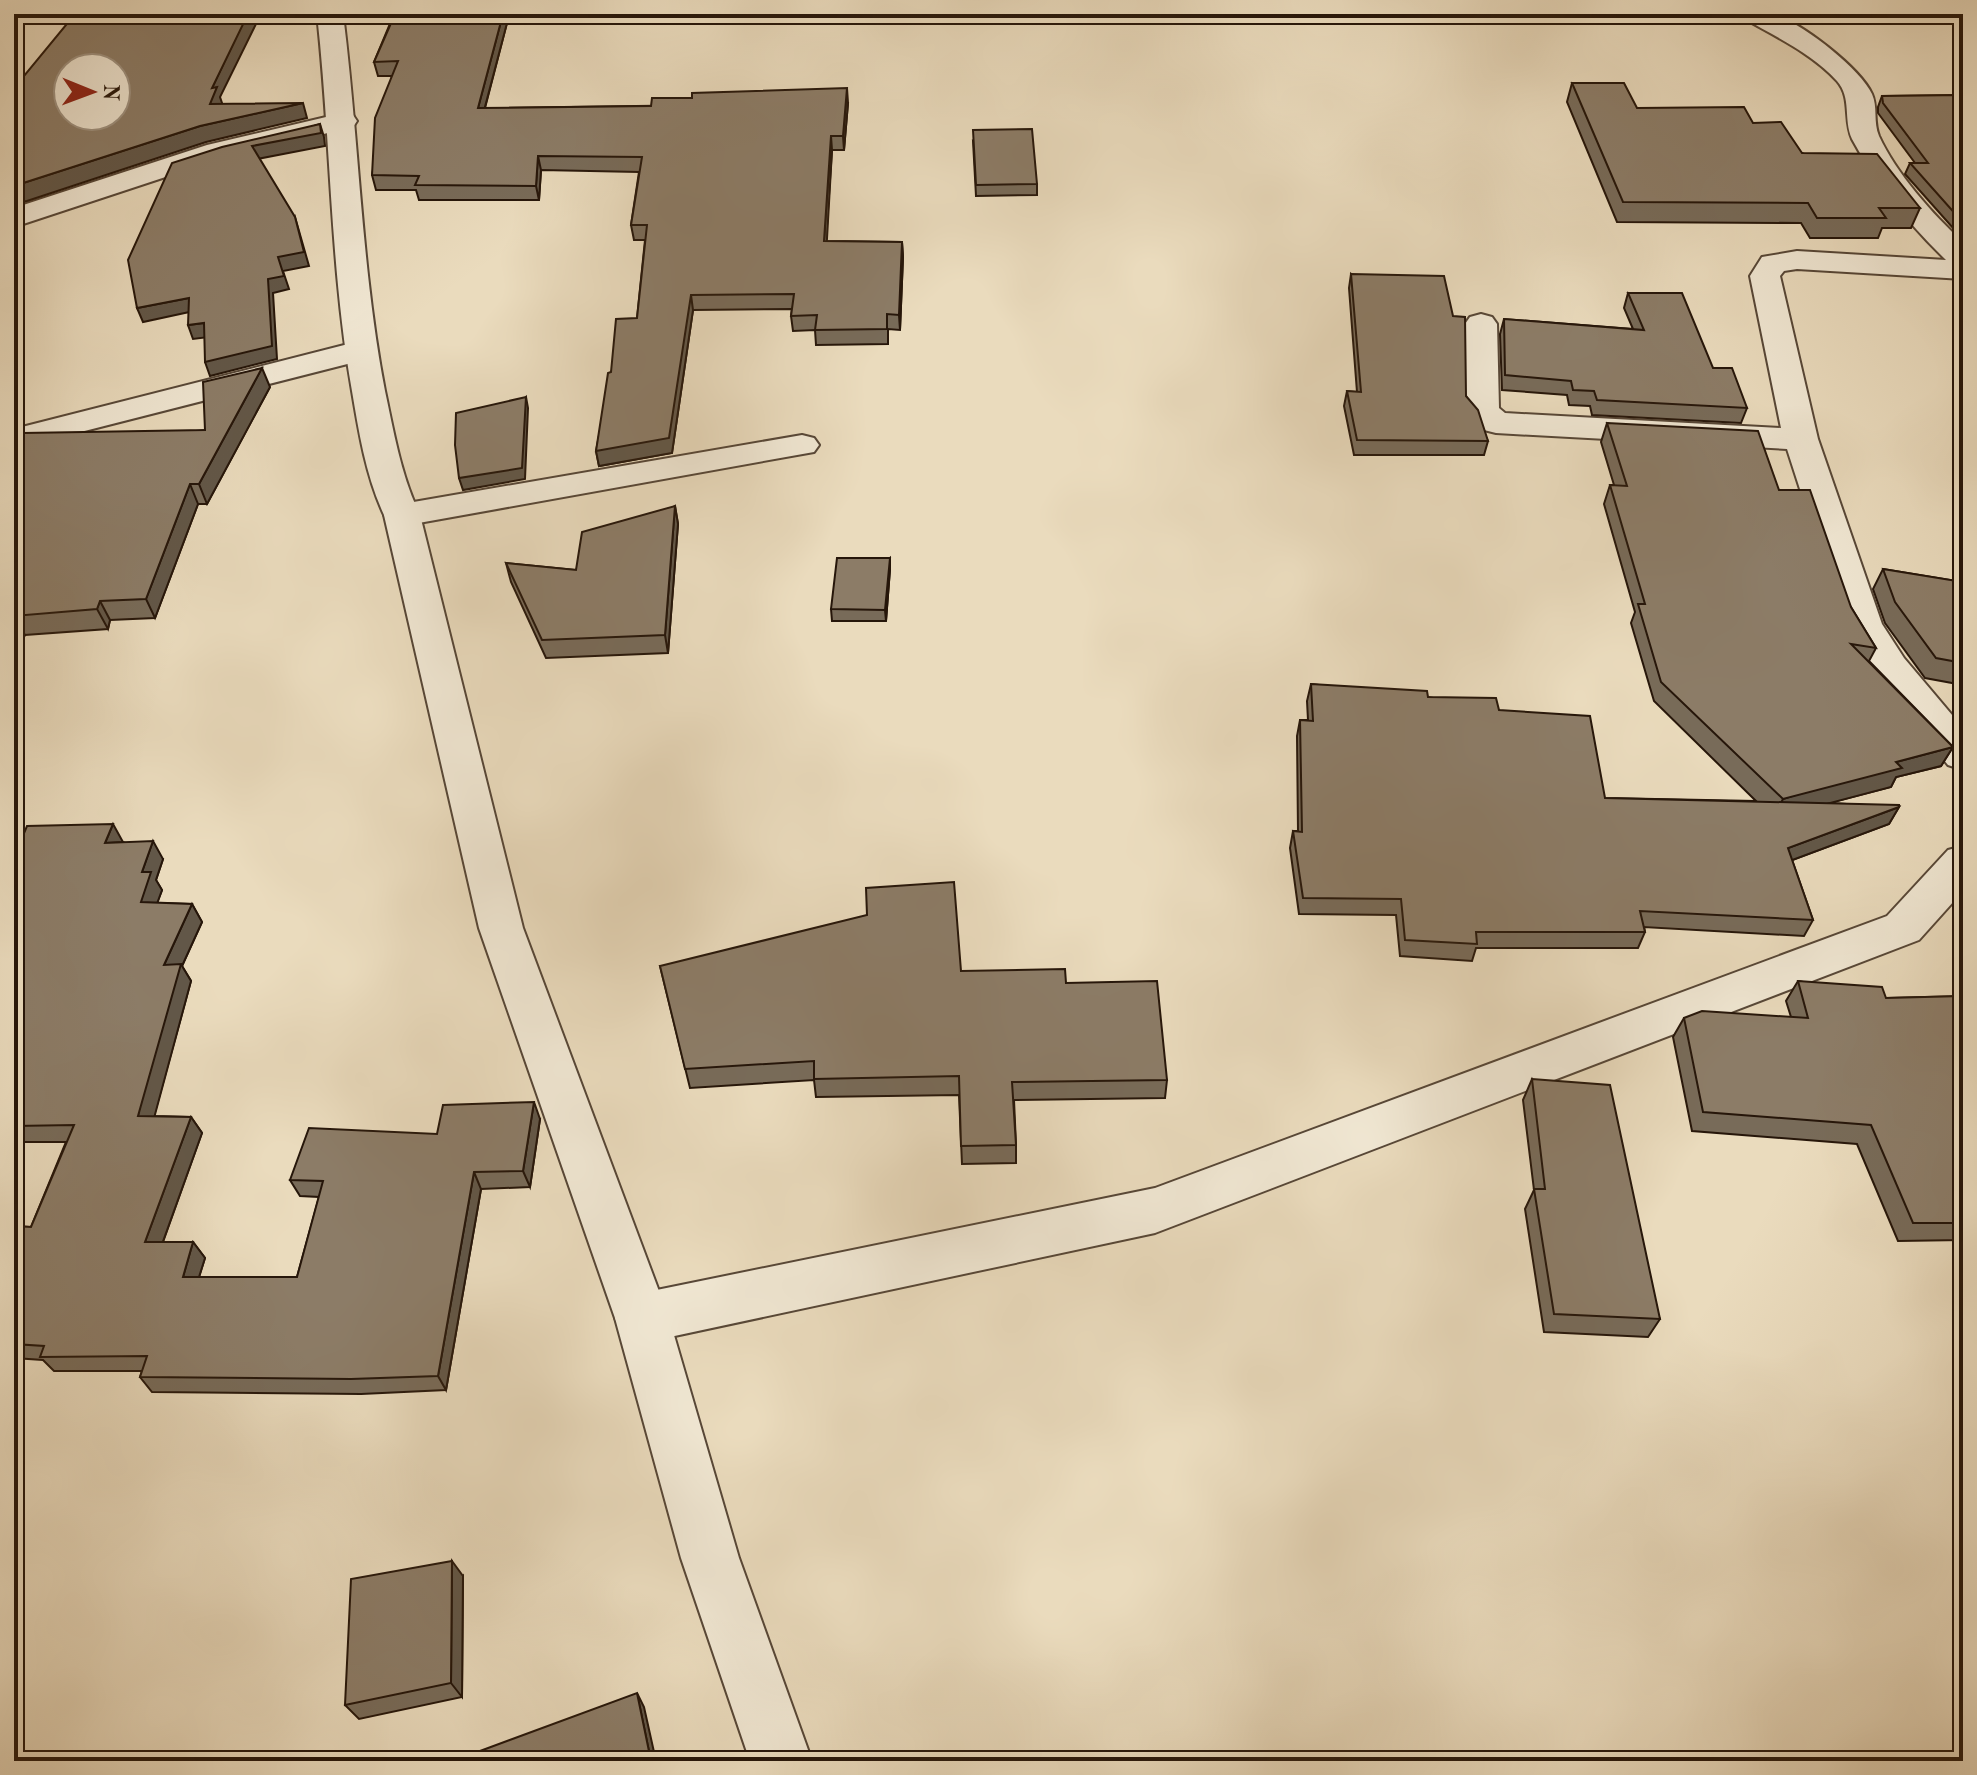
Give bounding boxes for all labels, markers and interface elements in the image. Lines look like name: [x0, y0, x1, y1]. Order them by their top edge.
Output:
north arrow: [52, 52, 132, 132]
text: N: [99, 84, 121, 101]

